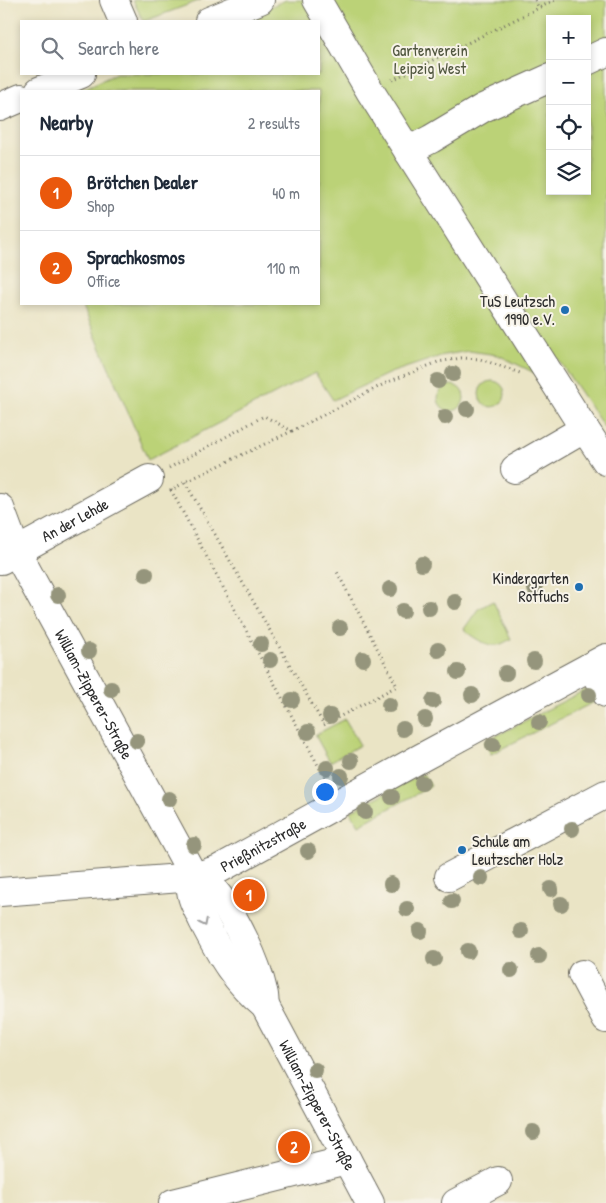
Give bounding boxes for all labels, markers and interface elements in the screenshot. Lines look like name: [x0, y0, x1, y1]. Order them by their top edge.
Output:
map controls: [546, 15, 591, 195]
button: +: [546, 15, 591, 60]
search box: [20, 20, 320, 75]
icon: search: [38, 34, 66, 62]
text: Search here: [78, 35, 159, 61]
park label: Gartenverein Leipzig West: [392, 39, 468, 79]
button: −: [546, 60, 591, 105]
button: locate: [546, 105, 591, 150]
text: Nearby: [40, 108, 93, 137]
text: 2 results: [248, 112, 300, 134]
button: layers: [546, 150, 591, 195]
text: Brötchen Dealer: [87, 169, 198, 195]
text: 1: [53, 182, 59, 204]
text: 40 m: [272, 182, 300, 204]
text: Shop: [87, 195, 114, 217]
text: Sprachkosmos: [87, 244, 185, 270]
text: 2: [52, 257, 60, 279]
text: 110 m: [267, 257, 300, 279]
text: Office: [87, 270, 120, 292]
place label: TuS Leutzsch 1990 e.V.: [480, 290, 555, 330]
marker: TuS Leutzsch 1990 e.V.: [559, 304, 571, 316]
street label: An der Lehde: [37, 492, 112, 547]
place label: Kindergarten Rotfuchs: [492, 567, 569, 607]
marker: Kindergarten Rotfuchs: [573, 581, 585, 593]
street label: William-Zipperer-Straße: [50, 625, 139, 764]
your location: [312, 779, 338, 805]
street label: Prießnitzstraße: [216, 812, 310, 877]
place label: Schule am Leutzscher Holz: [472, 830, 564, 870]
marker: Schule am Leutzscher Holz: [456, 844, 468, 856]
pin: 1: [233, 876, 265, 914]
one-way arrow: [198, 918, 208, 927]
street label: William-Zipperer-Straße: [274, 1036, 362, 1175]
pin: 2: [278, 1128, 310, 1166]

